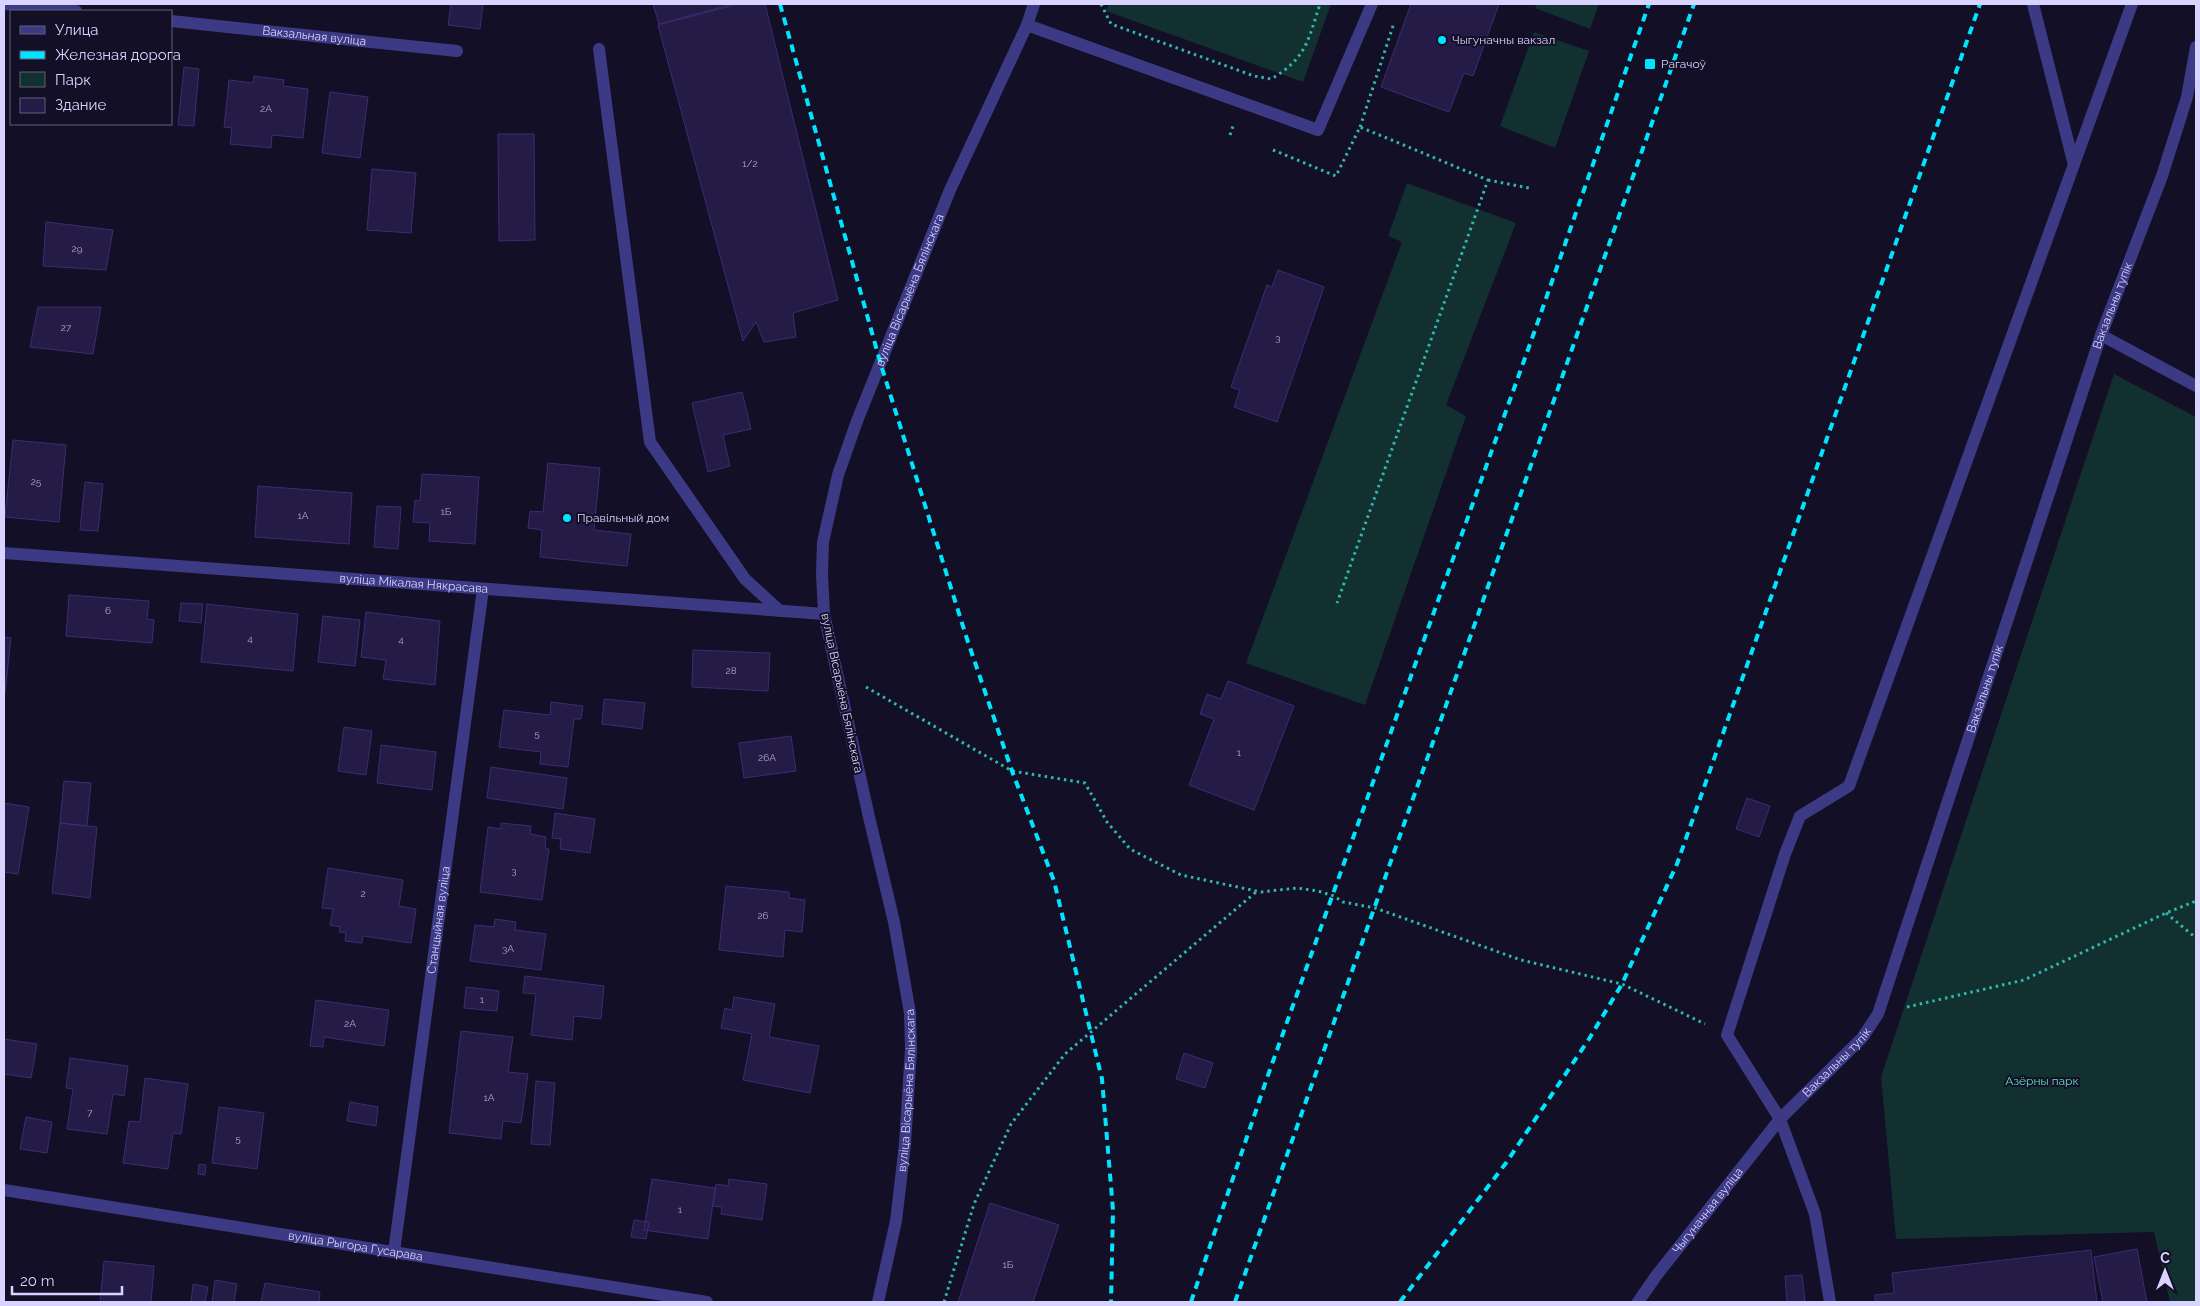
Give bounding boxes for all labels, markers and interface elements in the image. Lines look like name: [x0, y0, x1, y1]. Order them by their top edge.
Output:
legend: [10, 10, 172, 125]
text: Улица: [55, 21, 99, 39]
street label: Вакзальная вуліца: [262, 24, 367, 48]
place label: Чыгуначны вакзал: [1452, 33, 1555, 47]
marker: Чыгуначны вакзал: [1436, 34, 1448, 46]
text: Железная дорога: [55, 46, 181, 64]
marker: Рагачоў: [1643, 57, 1657, 71]
place label: Рагачоў: [1661, 57, 1706, 71]
text: Парк: [55, 71, 91, 89]
text: Здание: [55, 96, 107, 114]
house number: 2А: [260, 103, 272, 114]
house number: 1/2: [742, 158, 758, 169]
street label: вуліца Вісарыёна Бялінскага: [873, 212, 947, 368]
house number: 29: [71, 243, 83, 254]
street label: Вакзальны тупік: [2090, 260, 2135, 351]
house number: 27: [61, 322, 72, 333]
house number: 3: [1275, 332, 1281, 343]
house number: 25: [31, 476, 42, 487]
house number: 1Б: [441, 506, 452, 517]
house number: 1А: [297, 510, 309, 521]
place label: Правільный дом: [577, 511, 669, 525]
marker: Правільный дом: [561, 512, 573, 524]
street label: вуліца Мікалая Някрасава: [339, 571, 489, 596]
house number: 6: [105, 605, 111, 616]
street label: вуліца Вісарыёна Бялінскага: [818, 612, 866, 774]
house number: 4: [247, 633, 253, 644]
house number: 4: [398, 634, 404, 645]
street label: Вакзальны тупік: [1964, 643, 2006, 735]
house number: 28: [725, 665, 737, 676]
house number: 5: [534, 728, 540, 739]
house number: 1: [1237, 747, 1242, 758]
house number: 26А: [758, 752, 776, 763]
street label: Станцыйная вуліца: [424, 865, 453, 975]
house number: 3: [511, 865, 517, 876]
house number: 2: [360, 888, 366, 899]
house number: 26: [757, 910, 769, 921]
house number: 3А: [502, 943, 514, 954]
house number: 1: [480, 994, 485, 1005]
street label: вуліца Вісарыёна Бялінскага: [895, 1008, 918, 1173]
house number: 2А: [344, 1018, 356, 1029]
street label: Вакзальны тупік: [1800, 1025, 1874, 1100]
park label: Азёрны парк: [2005, 1074, 2079, 1088]
house number: 1А: [483, 1092, 495, 1103]
house number: 7: [87, 1107, 93, 1118]
house number: 5: [235, 1133, 241, 1144]
street label: Чыгуначная вуліца: [1669, 1165, 1746, 1256]
house number: 1: [678, 1204, 683, 1215]
street label: вуліца Рыгора Гусарава: [287, 1228, 424, 1264]
north arrow: [2140, 1246, 2190, 1296]
text: С: [2160, 1250, 2170, 1266]
house number: 1Б: [1003, 1259, 1014, 1270]
scale bar: [12, 1264, 122, 1296]
text: 20 m: [20, 1272, 55, 1290]

